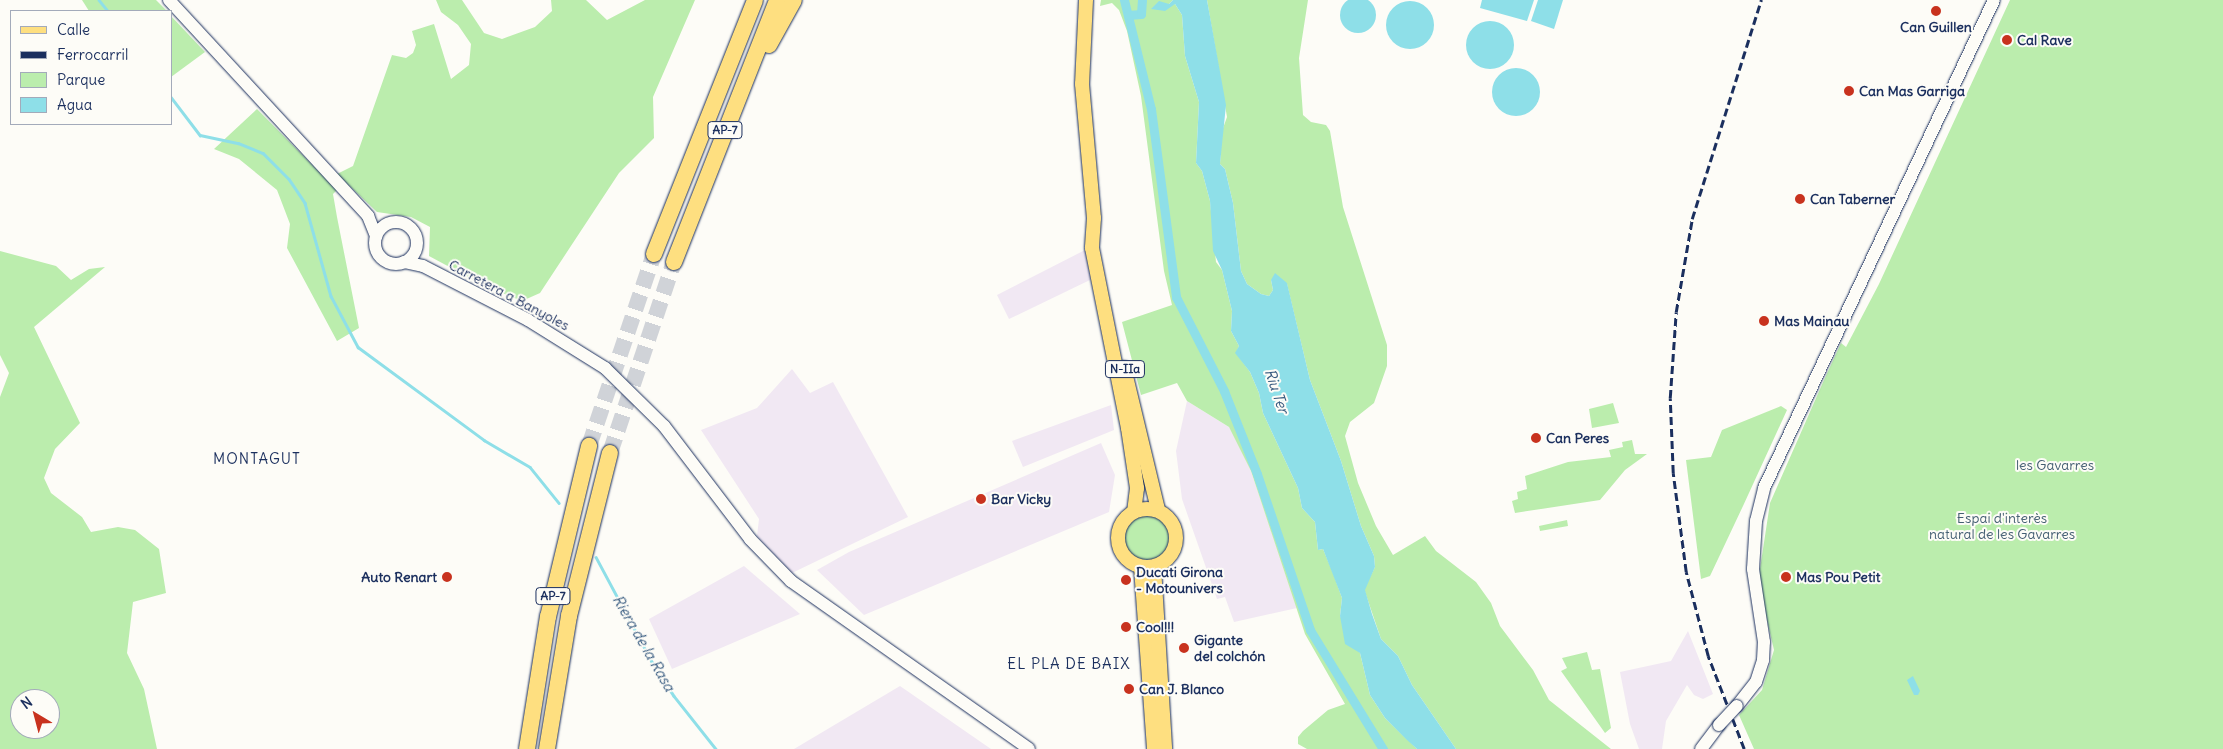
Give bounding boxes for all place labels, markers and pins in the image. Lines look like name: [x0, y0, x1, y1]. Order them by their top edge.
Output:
marker: Can Guillen: [1930, 5, 1942, 17]
place label: Can Guillen: [1900, 19, 1972, 35]
place label: Cal Rave: [2017, 32, 2072, 48]
marker: Cal Rave: [2001, 34, 2013, 46]
place label: Can Mas Garriga: [1859, 83, 1965, 99]
marker: Can Mas Garriga: [1843, 85, 1855, 97]
place label: Can Taberner: [1810, 191, 1895, 207]
marker: Can Taberner: [1794, 193, 1806, 205]
place label: Mas Mainau: [1774, 313, 1850, 329]
marker: Mas Mainau: [1758, 315, 1770, 327]
place label: Can Peres: [1546, 430, 1609, 446]
marker: Can Peres: [1530, 432, 1542, 444]
place label: Bar Vicky: [991, 491, 1051, 507]
marker: Bar Vicky: [975, 493, 987, 505]
place label: Ducati Girona - Motounivers: [1136, 564, 1223, 596]
place label: Auto Renart: [361, 569, 437, 585]
place label: Mas Pou Petit: [1796, 569, 1880, 585]
marker: Auto Renart: [441, 571, 453, 583]
marker: Mas Pou Petit: [1780, 571, 1792, 583]
marker: Ducati Girona - Motounivers: [1120, 574, 1132, 586]
place label: Cool!!!: [1136, 619, 1174, 635]
marker: Cool!!!: [1120, 621, 1132, 633]
place label: Gigante del colchón: [1194, 632, 1265, 664]
marker: Gigante del colchón: [1178, 642, 1190, 654]
place label: Can J. Blanco: [1139, 681, 1224, 697]
marker: Can J. Blanco: [1123, 683, 1135, 695]

